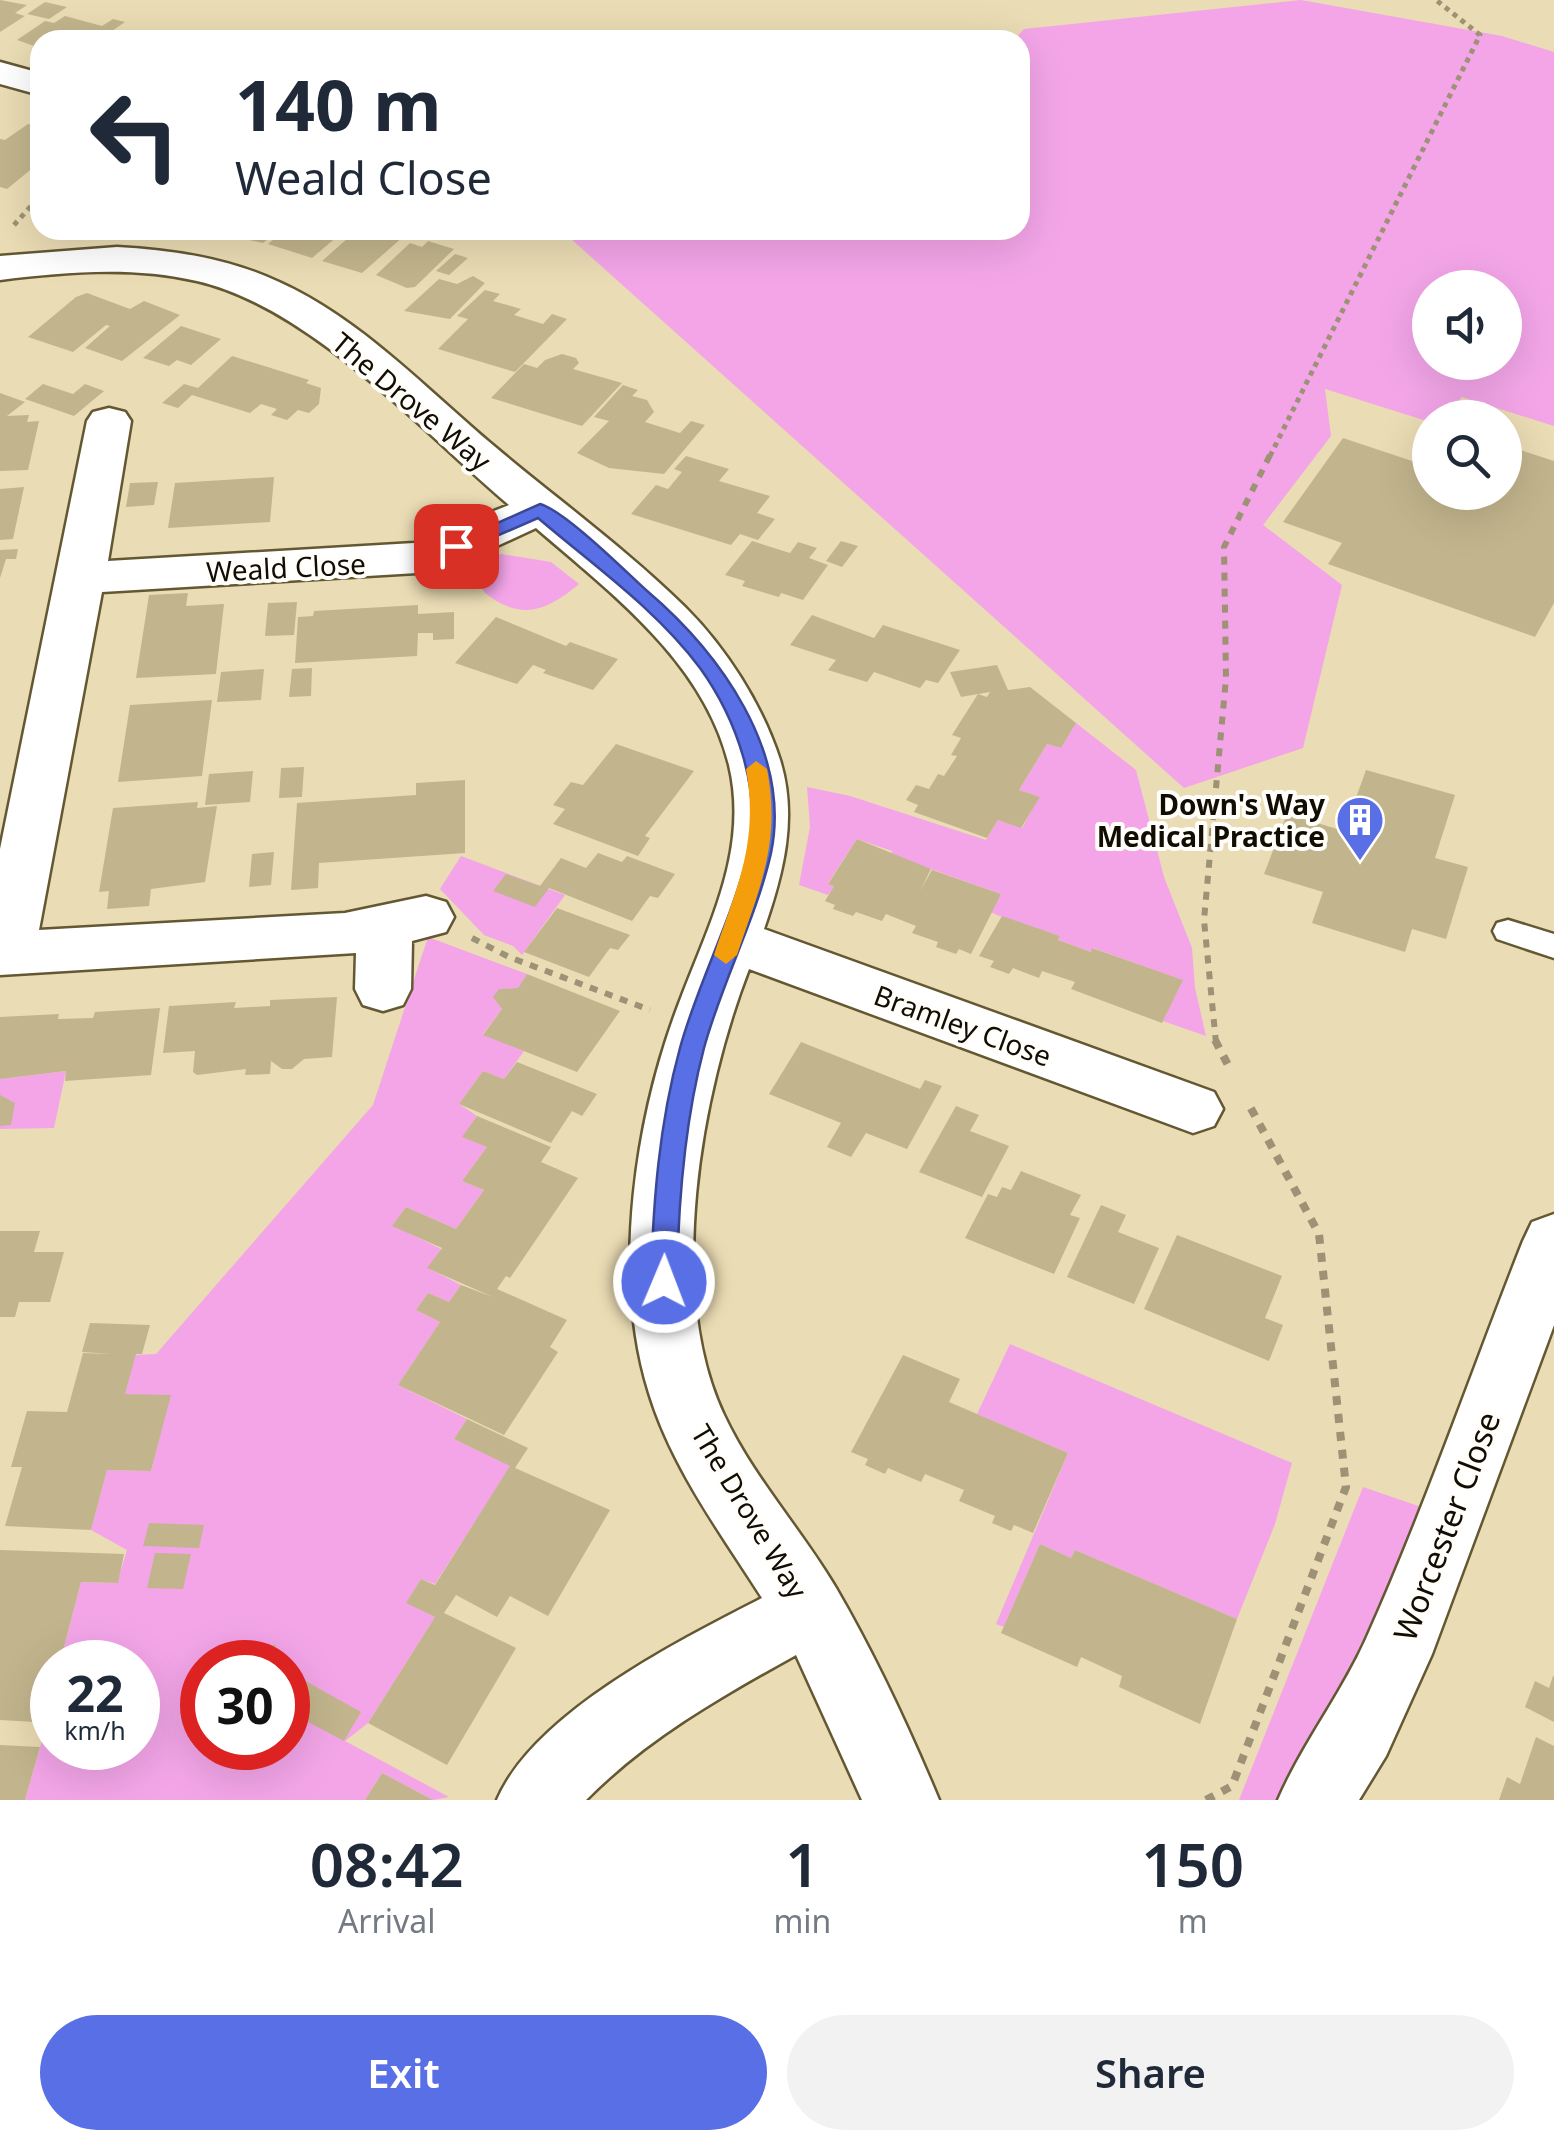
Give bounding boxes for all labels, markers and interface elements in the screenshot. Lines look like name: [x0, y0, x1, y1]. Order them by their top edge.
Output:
text: 140 m: [235, 56, 442, 152]
icon: left: [70, 70, 200, 200]
text: Weald Close: [235, 147, 492, 208]
map controls: [1412, 270, 1522, 510]
button: sound: [1412, 270, 1522, 380]
street label: The Drove Way: [325, 323, 500, 479]
button: search: [1412, 400, 1522, 510]
pin: [414, 504, 499, 589]
icon: arrive: [429, 519, 484, 574]
street label: Weald Close: [205, 544, 367, 590]
place label: Down's Way Medical Practice: [1097, 785, 1325, 855]
building icon: Down's Way Medical Practice: [1334, 794, 1386, 862]
street label: Bramley Close: [869, 975, 1057, 1075]
position arrow: [612, 1230, 716, 1334]
street label: Worcester Close: [1383, 1405, 1509, 1647]
street label: The Drove Way: [683, 1417, 817, 1606]
speed limit sign: 30: [180, 1640, 310, 1770]
text: 22: [66, 1659, 124, 1727]
text: km/h: [64, 1713, 126, 1747]
text: 08:42: [310, 1823, 464, 1905]
text: 1: [785, 1823, 820, 1905]
text: 150: [1141, 1823, 1244, 1905]
text: Arrival: [338, 1899, 436, 1942]
text: min: [773, 1899, 831, 1942]
text: m: [1178, 1899, 1208, 1942]
button: Exit: [40, 2015, 767, 2130]
button: Share: [787, 2015, 1514, 2130]

